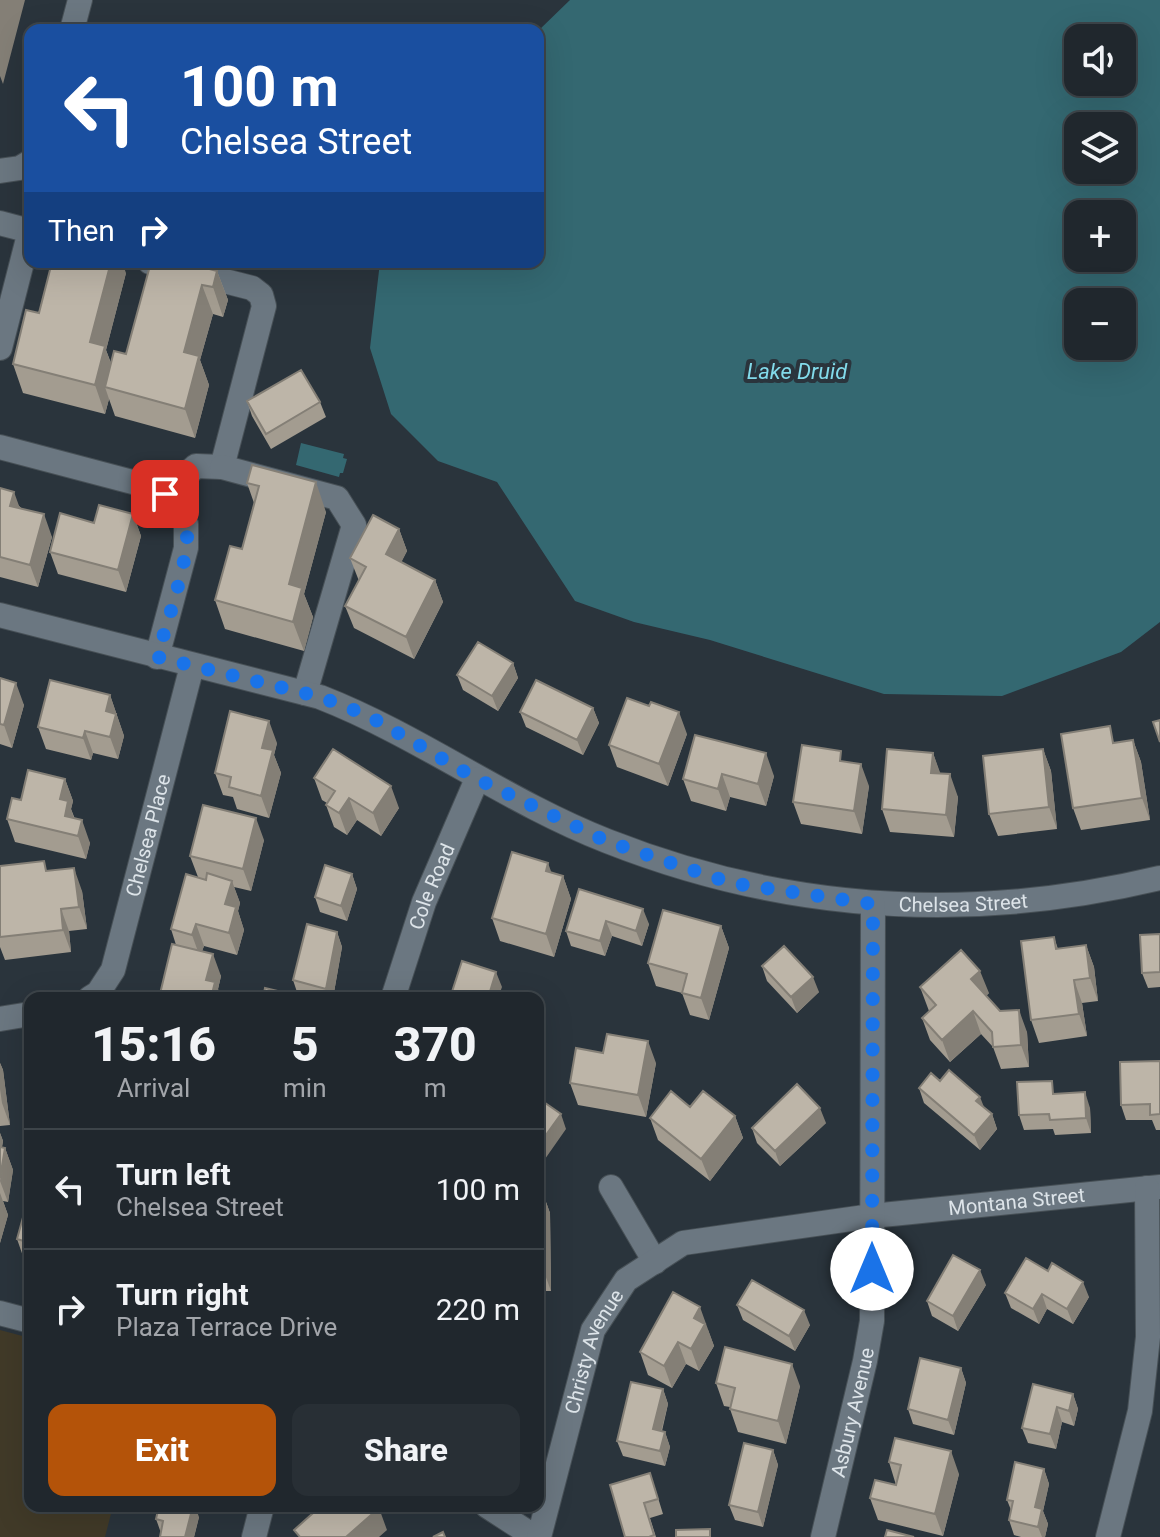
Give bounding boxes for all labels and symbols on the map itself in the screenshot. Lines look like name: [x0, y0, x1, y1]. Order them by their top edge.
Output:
water label: Lake Druid: [747, 359, 848, 384]
pin: [131, 460, 199, 528]
street label: Chelsea Place: [121, 771, 175, 899]
street label: Cole Road: [404, 840, 460, 933]
street label: Chelsea Street: [898, 888, 1029, 917]
street label: Montana Street: [947, 1183, 1086, 1220]
position arrow: [830, 1227, 914, 1311]
street label: Christy Avenue: [560, 1285, 629, 1416]
street label: Asbury Avenue: [826, 1346, 879, 1480]

